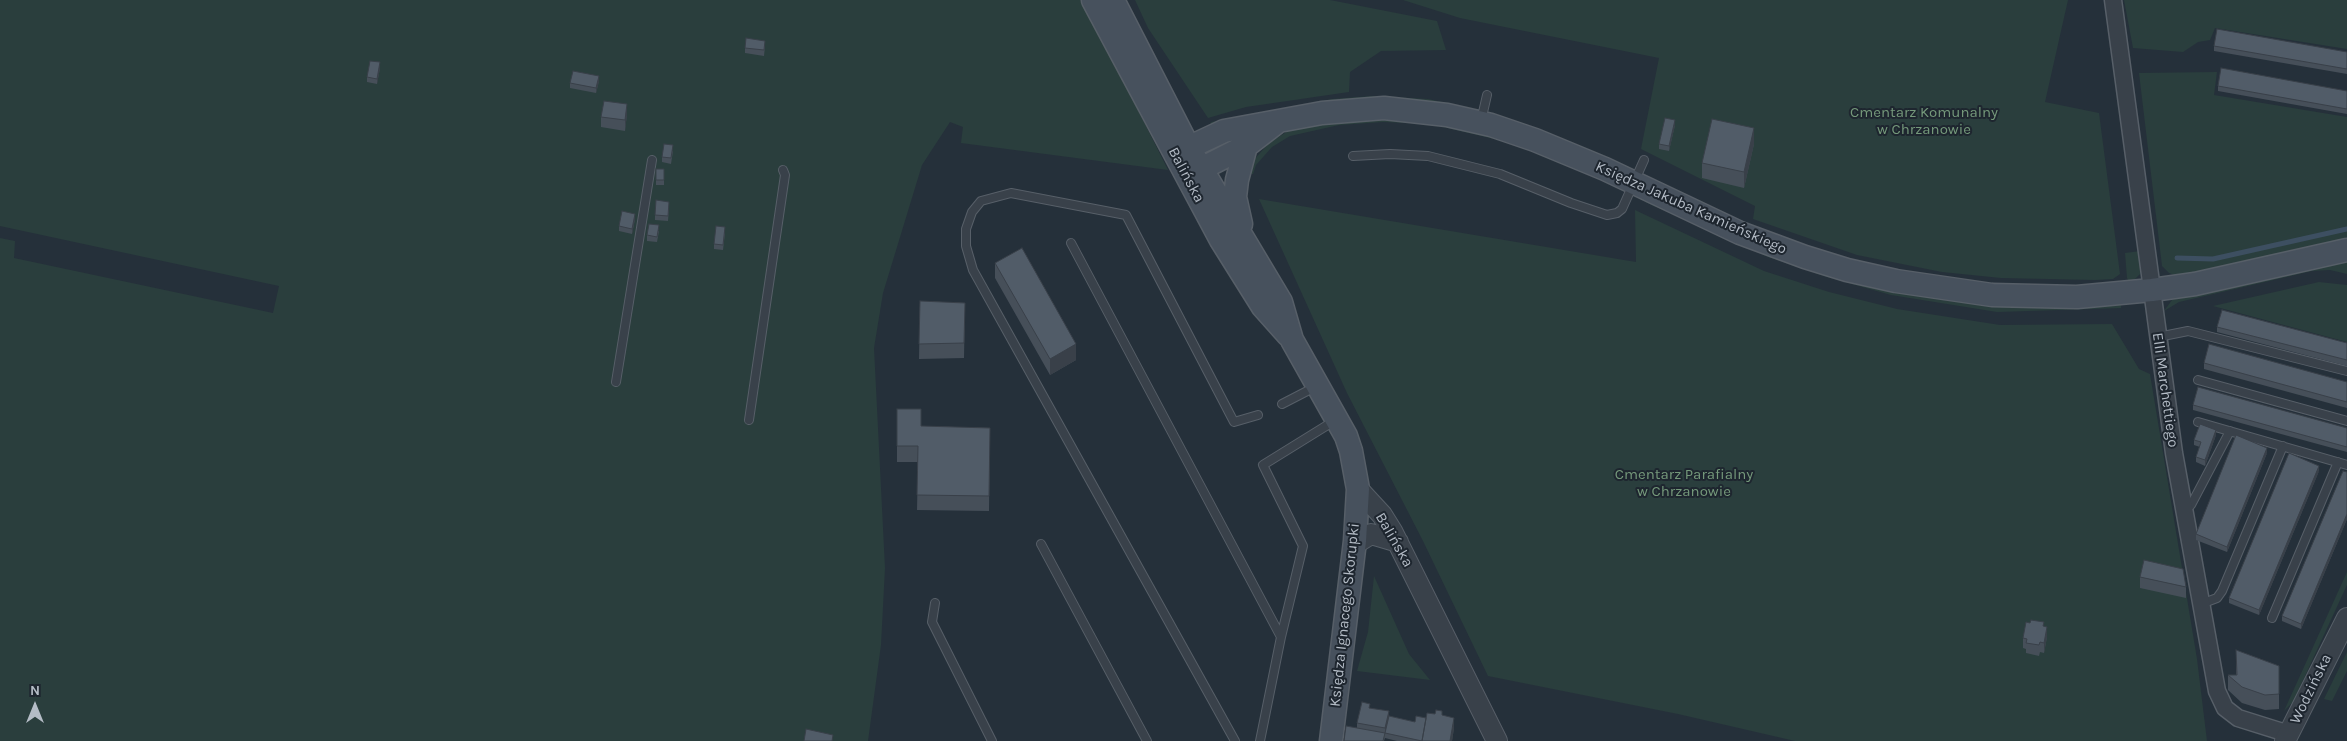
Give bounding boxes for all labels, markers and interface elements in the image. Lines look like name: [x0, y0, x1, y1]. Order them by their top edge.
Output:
park label: Cmentarz Komunalny w Chrzanowie: [1850, 104, 1998, 139]
street label: Balińska: [1164, 144, 1208, 206]
street label: Księdza Jakuba Kamieńskiego: [1593, 158, 1789, 258]
street label: Elli Marchettiego: [2148, 331, 2182, 449]
park label: Cmentarz Parafialny w Chrzanowie: [1615, 466, 1753, 501]
street label: Balińska: [1371, 510, 1417, 570]
street label: Księdza Ignacego Skorupki: [1326, 522, 1364, 708]
street label: Wodzińska: [2286, 651, 2336, 727]
north arrow: [10, 681, 60, 731]
text: N: [30, 682, 40, 699]

